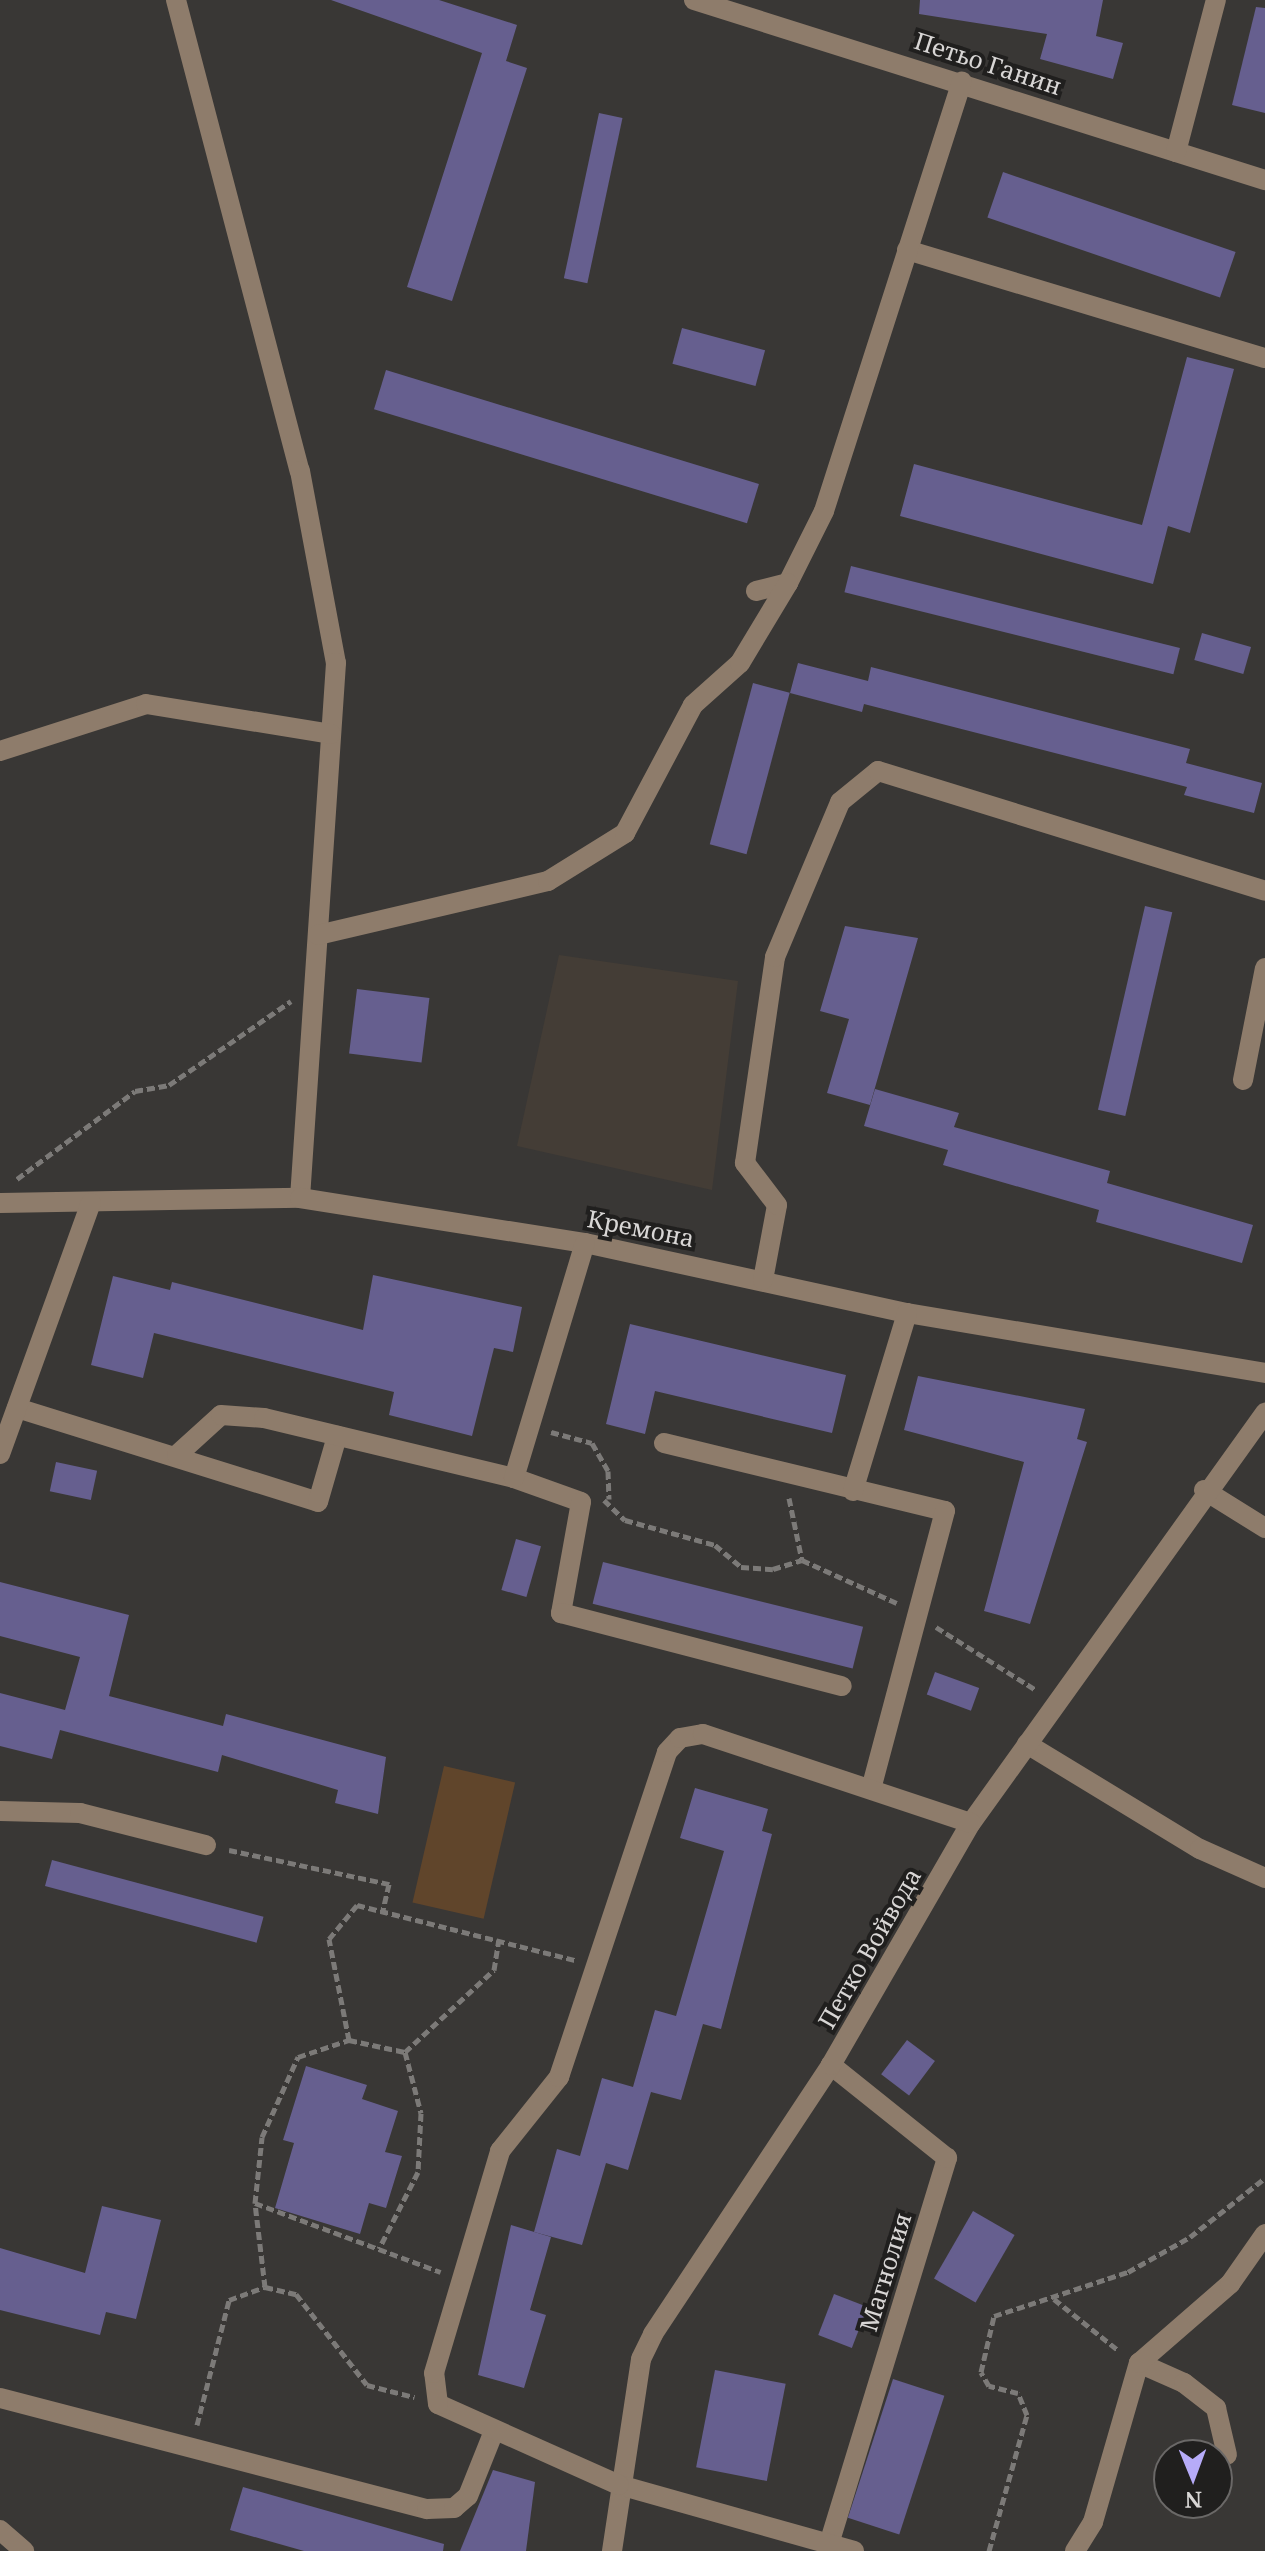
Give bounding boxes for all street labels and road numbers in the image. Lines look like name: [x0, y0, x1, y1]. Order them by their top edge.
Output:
street label: Петьо Ганин: [911, 26, 1065, 100]
street label: Кремона: [585, 1204, 697, 1252]
street label: Петко Войвода: [811, 1863, 927, 2033]
street label: Магнолия: [853, 2209, 917, 2335]

